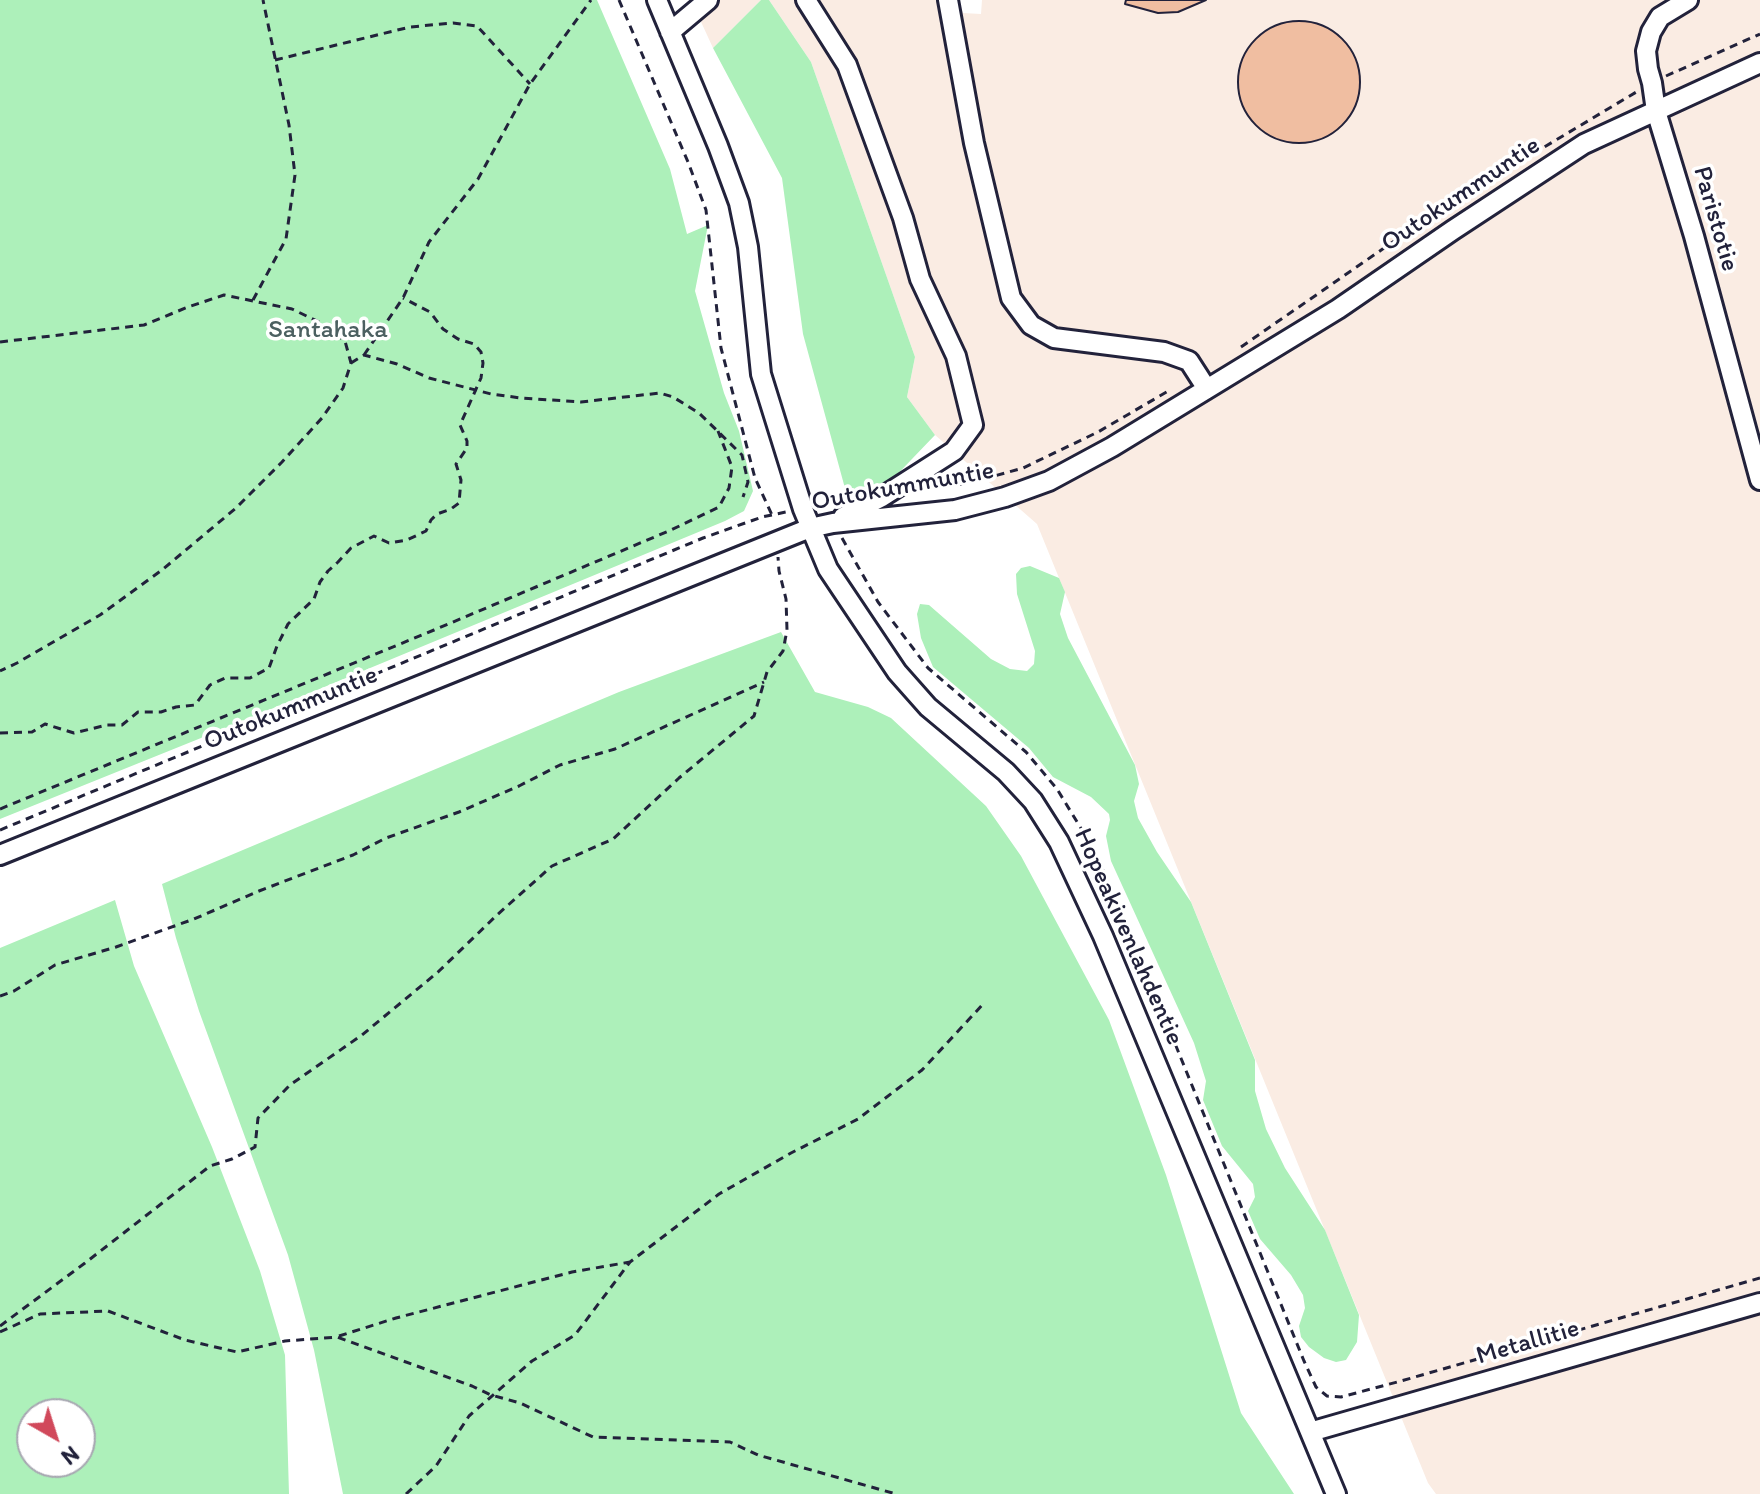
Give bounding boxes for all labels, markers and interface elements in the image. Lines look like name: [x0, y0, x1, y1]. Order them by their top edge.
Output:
street label: Outokummuntie: [1376, 130, 1546, 260]
street label: Paristotie: [1685, 163, 1745, 275]
park label: Santahaka: [268, 314, 388, 346]
street label: Outokummuntie: [809, 456, 997, 518]
street label: Outokummuntie: [199, 660, 383, 758]
street label: Hopeakivenlahdentie: [1066, 824, 1190, 1050]
street label: Metallitie: [1473, 1313, 1583, 1373]
north arrow: [16, 1398, 96, 1478]
text: N: [56, 1440, 84, 1471]

